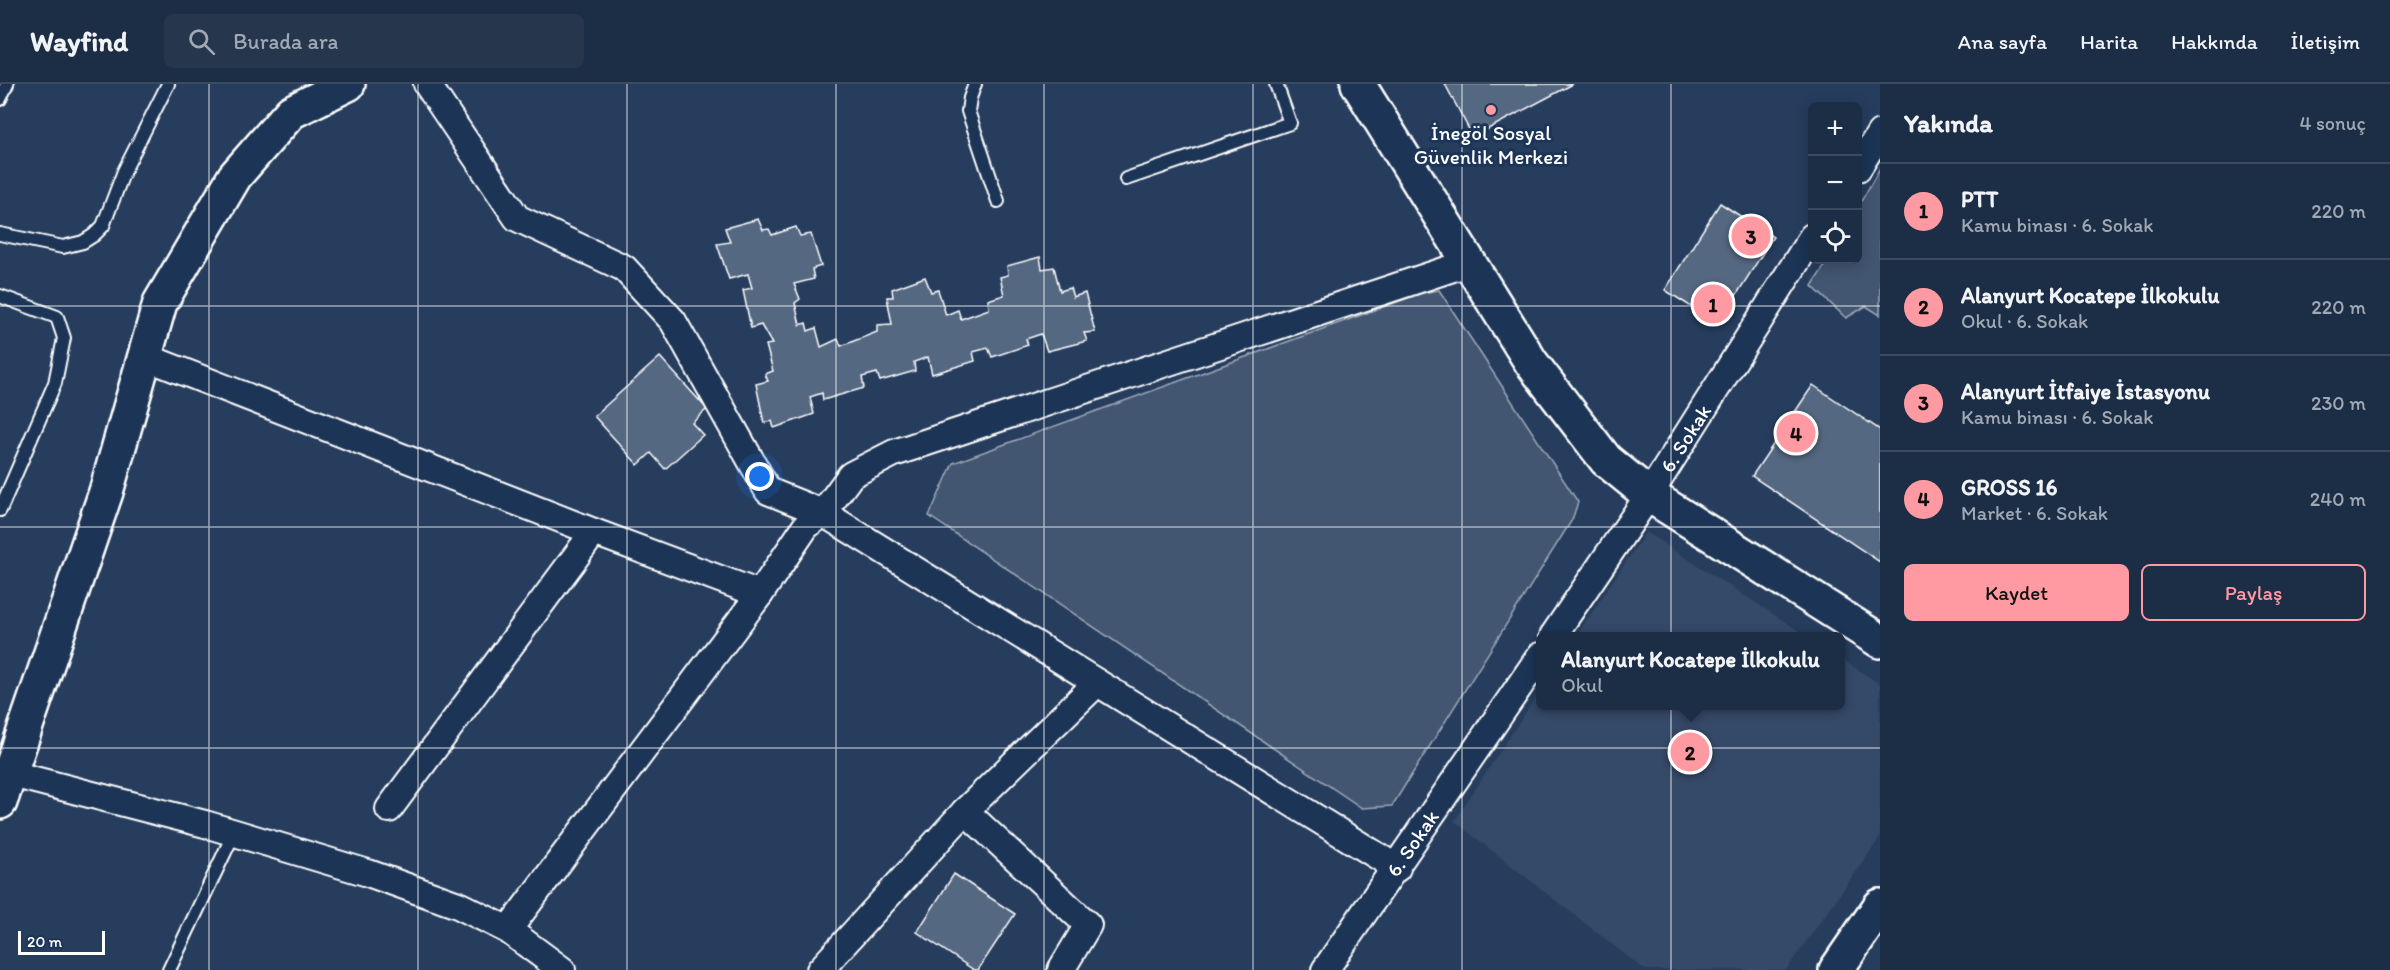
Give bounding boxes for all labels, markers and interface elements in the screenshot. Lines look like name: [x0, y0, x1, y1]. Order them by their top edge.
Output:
search box: [164, 14, 584, 68]
text: Wayfind: [30, 24, 128, 58]
icon: search: [185, 25, 218, 58]
text: Burada ara: [233, 28, 338, 55]
text: Ana sayfa: [1958, 29, 2047, 54]
text: Harita: [2080, 29, 2138, 54]
text: Hakkında: [2171, 29, 2258, 54]
text: İletişim: [2291, 29, 2360, 54]
map controls: [1808, 102, 1862, 264]
button: +: [1808, 102, 1862, 156]
marker: İnegöl Sosyal Güvenlik Merkezi: [1484, 103, 1498, 117]
text: Yakında: [1904, 107, 1993, 139]
text: 4 sonuç: [2299, 111, 2366, 135]
place label: İnegöl Sosyal Güvenlik Merkezi: [1414, 120, 1568, 169]
button: −: [1808, 156, 1862, 210]
text: PTT: [1961, 186, 1998, 213]
text: 1: [1919, 199, 1928, 223]
text: 220 m: [2311, 199, 2366, 223]
button: locate: [1808, 210, 1862, 264]
text: Kamu binası · 6. Sokak: [1961, 213, 2153, 237]
pin: 3: [1732, 214, 1770, 258]
pin: 1: [1694, 282, 1732, 326]
text: Alanyurt Kocatepe İlkokulu: [1961, 282, 2219, 309]
text: 2: [1918, 295, 1929, 319]
text: 220 m: [2311, 295, 2366, 319]
text: Okul · 6. Sokak: [1961, 309, 2088, 333]
text: Alanyurt İtfaiye İstasyonu: [1961, 378, 2210, 405]
text: 3: [1918, 391, 1929, 415]
text: 230 m: [2311, 391, 2366, 415]
street label: 6. Sokak: [1654, 399, 1716, 477]
text: Kamu binası · 6. Sokak: [1961, 405, 2153, 429]
pin: 4: [1776, 410, 1816, 456]
your location: [745, 462, 774, 491]
text: GROSS 16: [1961, 474, 2057, 501]
text: 4: [1917, 487, 1930, 511]
text: 240 m: [2310, 487, 2366, 511]
text: Market · 6. Sokak: [1961, 501, 2108, 525]
button: Kaydet: [1904, 564, 2129, 621]
button: Paylaş: [2141, 564, 2366, 621]
popup: [1536, 632, 1845, 710]
text: Alanyurt Kocatepe İlkokulu: [1561, 646, 1820, 673]
text: Okul: [1561, 673, 1603, 697]
pin: 2: [1670, 730, 1710, 774]
street label: 6. Sokak: [1380, 804, 1444, 881]
scale bar: [18, 928, 105, 956]
text: 20 m: [27, 932, 62, 951]

